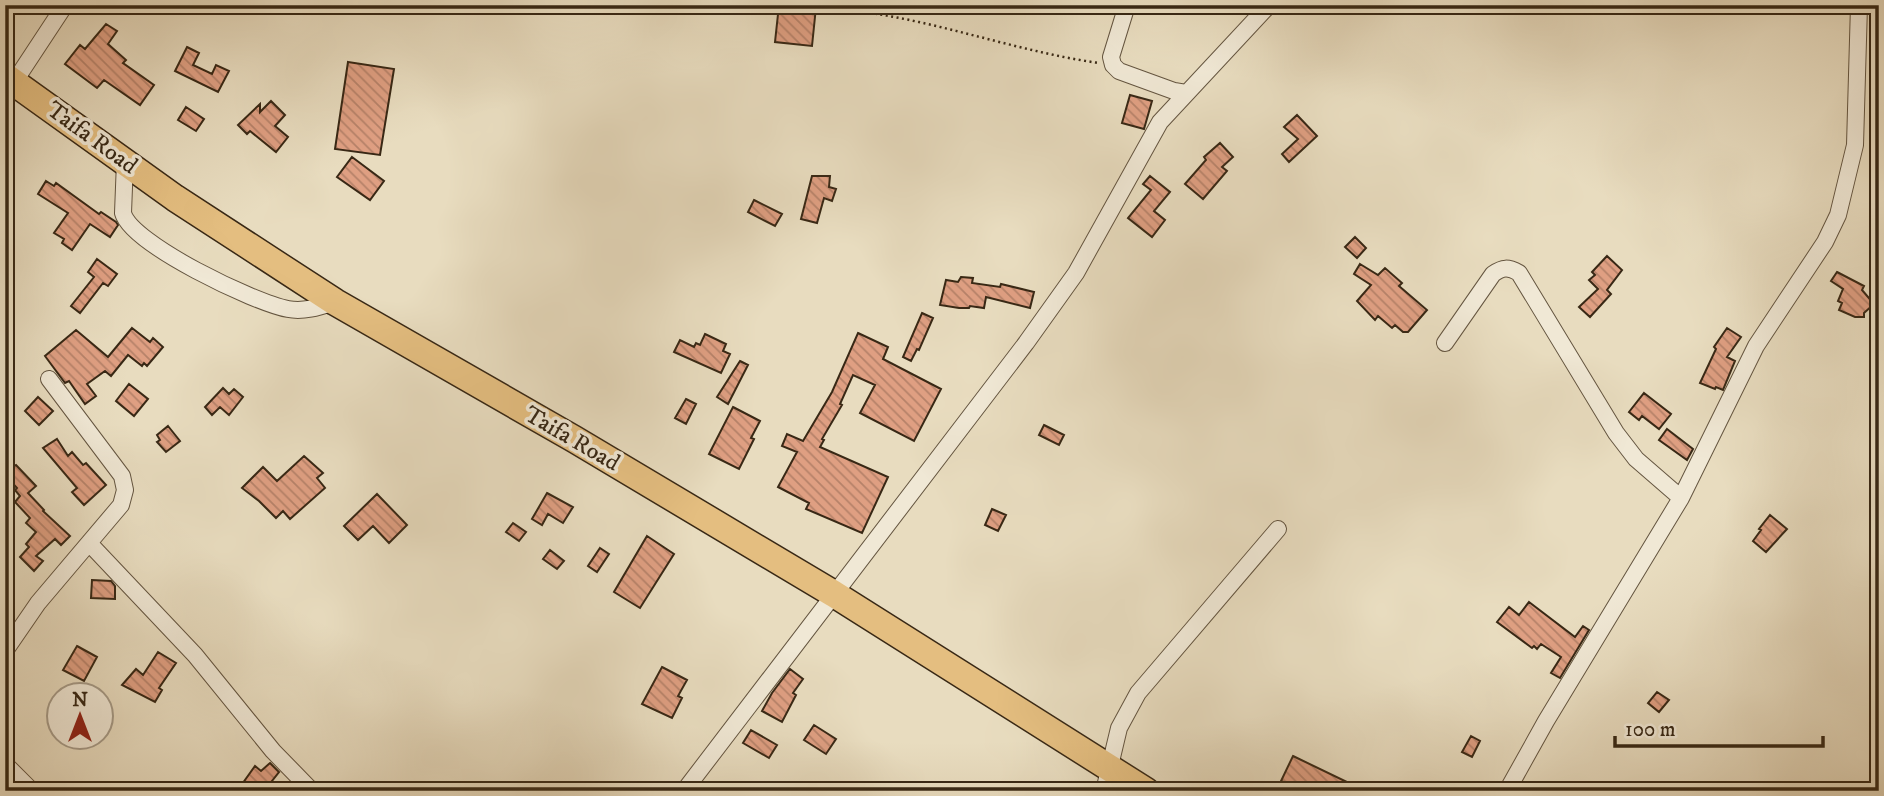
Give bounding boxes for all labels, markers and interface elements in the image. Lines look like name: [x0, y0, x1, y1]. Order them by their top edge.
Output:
street label: Taifa Road: [41, 95, 143, 181]
street label: Taifa Road: [519, 400, 625, 478]
north arrow: [46, 680, 116, 750]
text: N: [72, 689, 88, 712]
scale bar: [1615, 705, 1823, 749]
text: 100 m: [1625, 717, 1676, 743]

